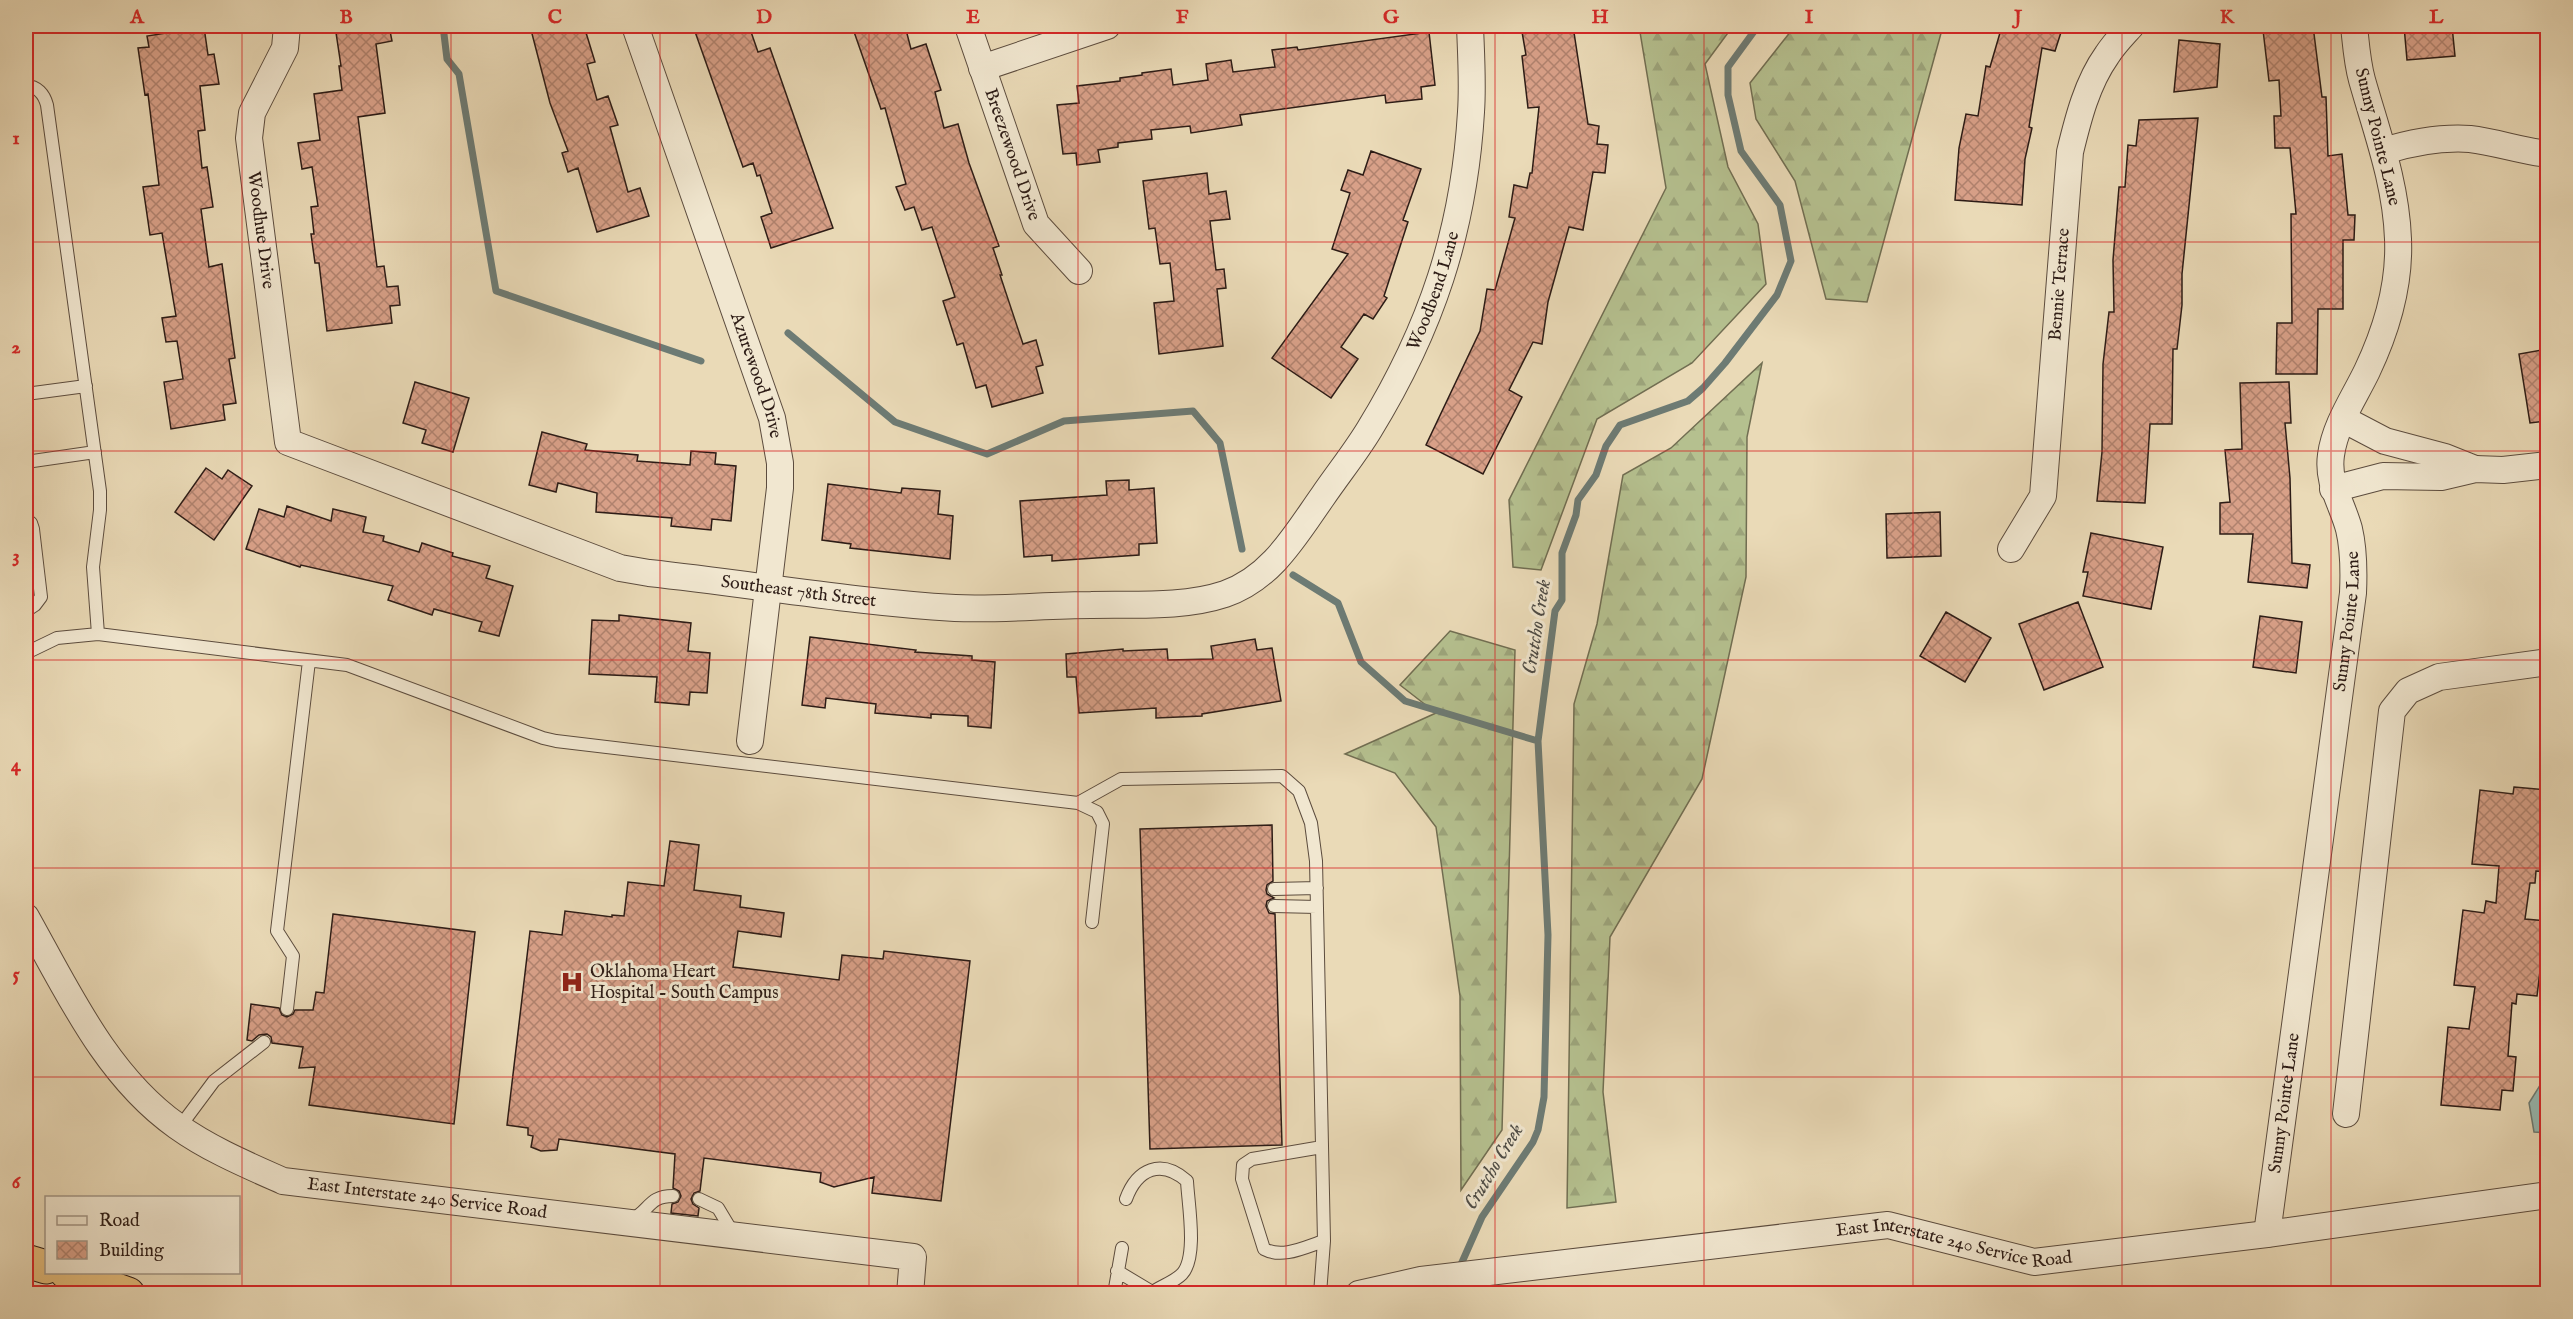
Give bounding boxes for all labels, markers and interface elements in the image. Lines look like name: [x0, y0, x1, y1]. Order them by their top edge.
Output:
text: A: [129, 5, 145, 30]
text: B: [339, 5, 353, 30]
text: C: [548, 5, 562, 30]
text: D: [756, 5, 772, 30]
text: E: [966, 5, 980, 30]
text: F: [1176, 5, 1189, 30]
text: G: [1383, 5, 1400, 30]
text: H: [1591, 5, 1609, 30]
text: I: [1805, 5, 1814, 30]
text: J: [2011, 5, 2023, 30]
text: K: [2220, 5, 2236, 30]
text: L: [2429, 5, 2444, 30]
street label: Sunny Pointe Lane: [2349, 66, 2405, 208]
street label: Breezewood Drive: [979, 85, 1046, 224]
text: 1: [12, 126, 20, 151]
street label: Woodhue Drive: [242, 170, 280, 290]
street label: Bennie Terrace: [2044, 227, 2075, 342]
street label: Woodbend Lane: [1402, 229, 1465, 354]
street label: Azurewood Drive: [724, 309, 787, 440]
text: 2: [11, 335, 21, 360]
text: 3: [12, 544, 20, 569]
street label: Sunny Pointe Lane: [2328, 550, 2365, 693]
street label: Southeast 78th Street: [720, 570, 877, 613]
water label: Crutcho Creek: [1517, 578, 1557, 676]
text: 4: [11, 753, 22, 778]
place label: Oklahoma Heart Hospital - South Campus: [590, 961, 779, 1005]
text: 5: [12, 962, 20, 987]
hospital icon: Oklahoma Heart Hospital - South Campus: [559, 969, 585, 995]
street label: Sunny Pointe Lane: [2264, 1032, 2305, 1175]
water label: Crutcho Creek: [1459, 1120, 1529, 1214]
text: 6: [12, 1170, 22, 1195]
street label: East Interstate 240 Service Road: [306, 1173, 549, 1224]
legend: [45, 1196, 240, 1274]
text: Road: [99, 1210, 140, 1233]
street label: East Interstate 240 Service Road: [1835, 1213, 2074, 1274]
text: Building: [99, 1240, 164, 1263]

